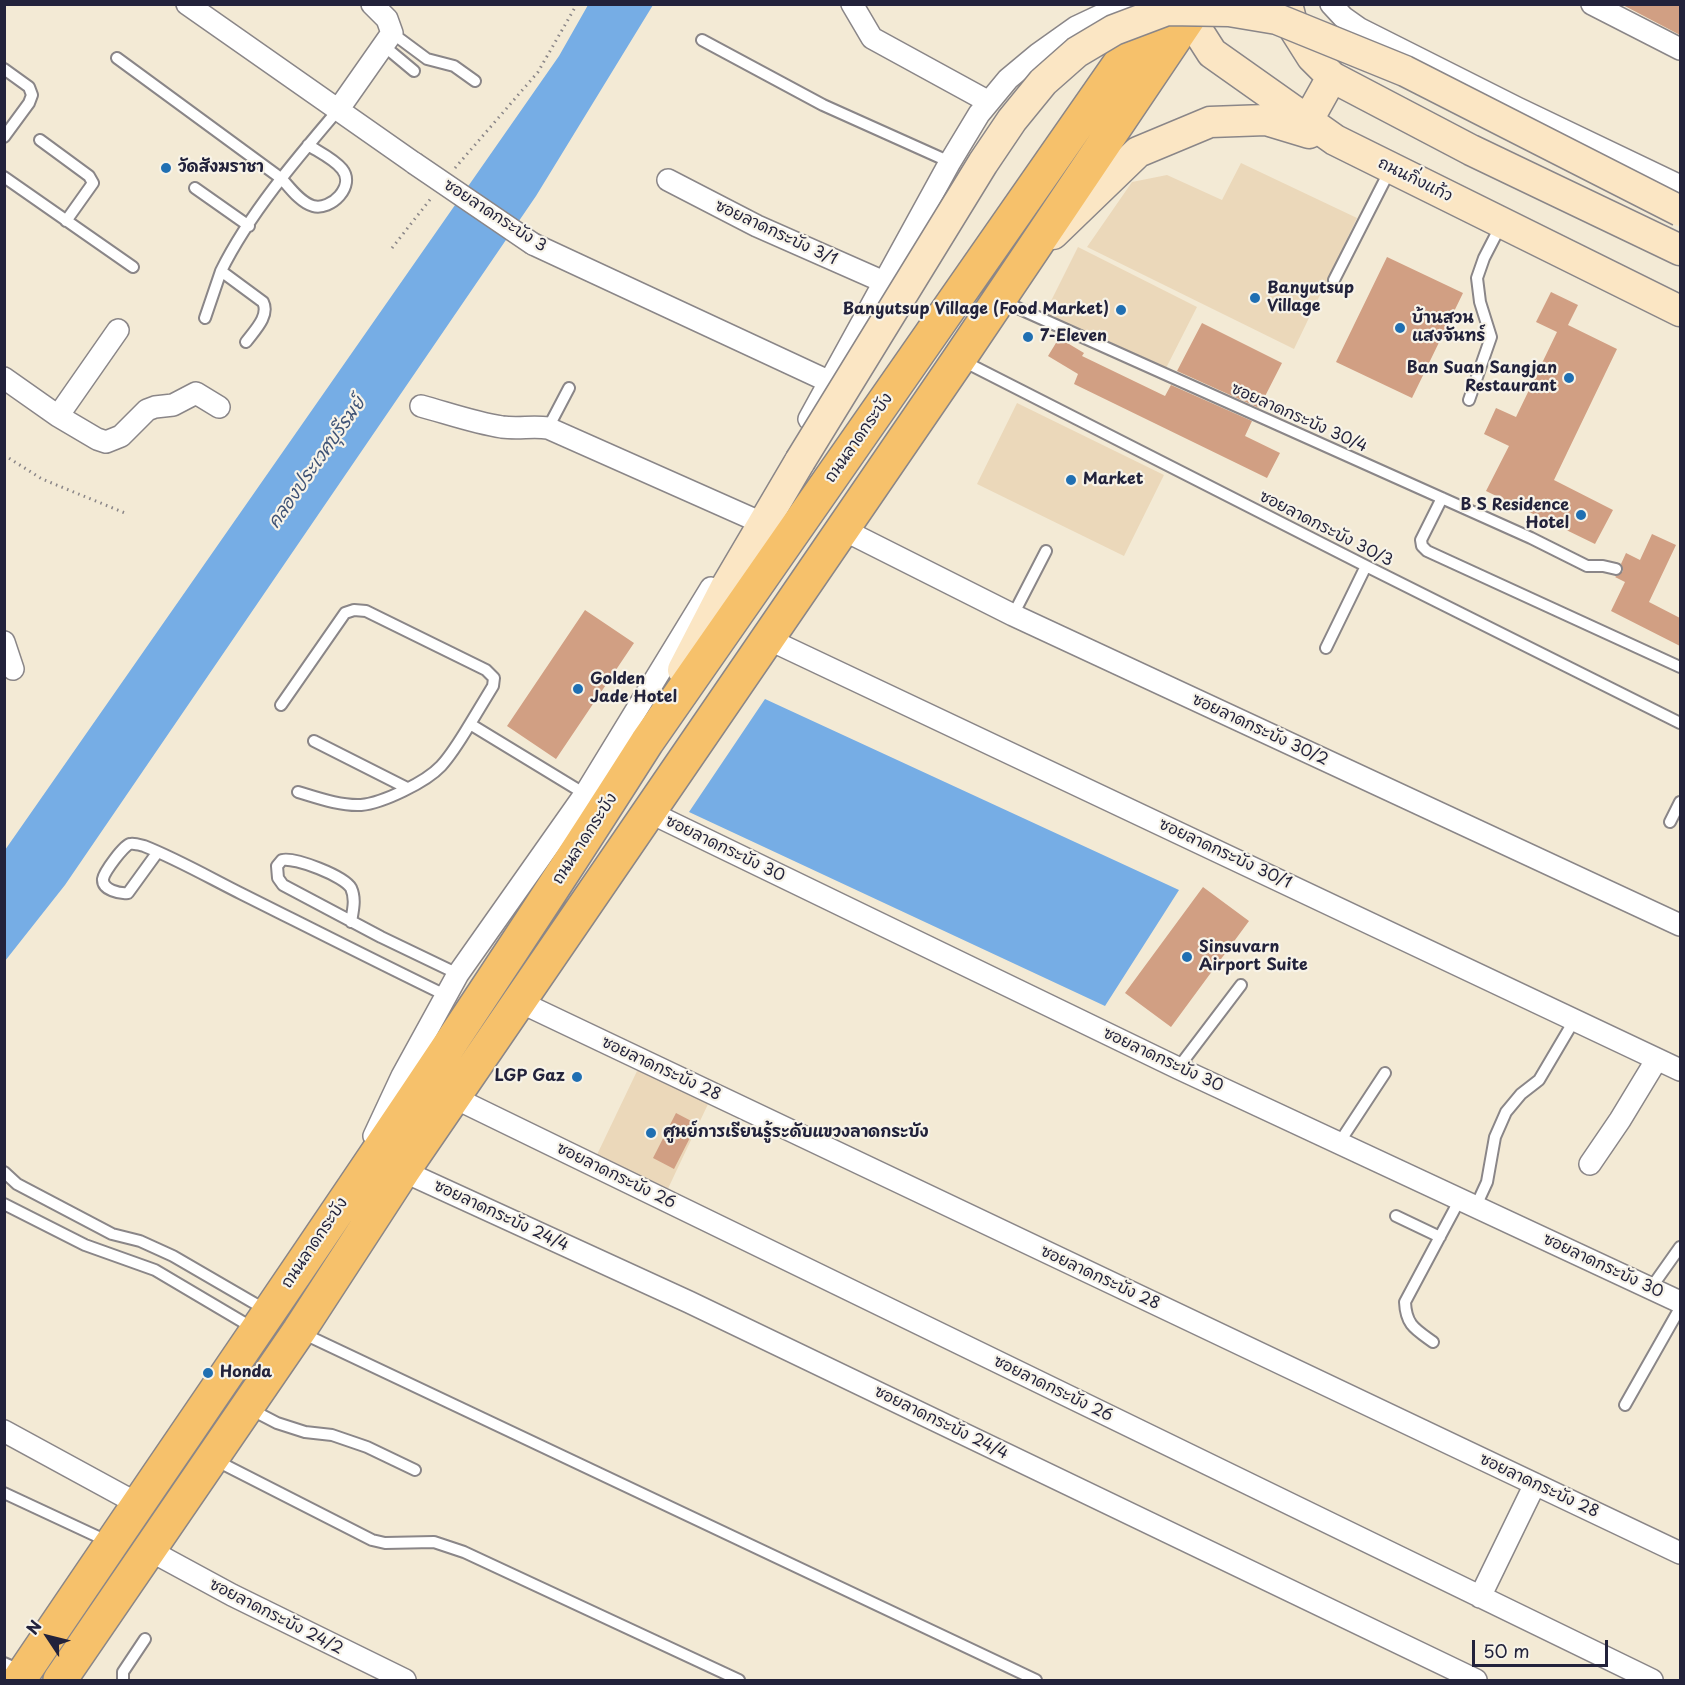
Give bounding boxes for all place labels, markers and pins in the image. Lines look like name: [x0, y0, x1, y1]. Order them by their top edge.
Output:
place label: วัดสังฆราชา: [178, 158, 264, 178]
marker: วัดสังฆราชา: [159, 161, 173, 175]
place label: Banyutsup Village: [1267, 279, 1354, 317]
marker: Banyutsup Village: [1248, 291, 1262, 305]
place label: Banyutsup Village (Food Market): [842, 300, 1109, 320]
marker: Banyutsup Village (Food Market): [1114, 303, 1128, 317]
place label: บ้านสวน แสงจันทร์: [1412, 309, 1485, 347]
marker: บ้านสวน แสงจันทร์: [1393, 321, 1407, 335]
place label: 7-Eleven: [1040, 327, 1107, 347]
marker: 7-Eleven: [1021, 330, 1035, 344]
place label: Ban Suan Sangjan Restaurant: [1407, 359, 1557, 397]
marker: Ban Suan Sangjan Restaurant: [1562, 371, 1576, 385]
place label: Market: [1083, 470, 1143, 490]
marker: Market: [1064, 473, 1078, 487]
place label: B S Residence Hotel: [1461, 496, 1569, 534]
marker: B S Residence Hotel: [1574, 508, 1588, 522]
place label: Golden Jade Hotel: [590, 670, 677, 708]
marker: Golden Jade Hotel: [571, 682, 585, 696]
place label: Sinsuvarn Airport Suite: [1199, 938, 1308, 976]
marker: Sinsuvarn Airport Suite: [1180, 950, 1194, 964]
place label: LGP Gaz: [494, 1067, 565, 1087]
marker: LGP Gaz: [570, 1070, 584, 1084]
place label: ศูนย์การเรียนรู้ระดับแขวงลาดกระบัง: [663, 1123, 929, 1143]
marker: ศูนย์การเรียนรู้ระดับแขวงลาดกระบัง: [644, 1126, 658, 1140]
place label: Honda: [220, 1363, 272, 1383]
marker: Honda: [201, 1366, 215, 1380]

